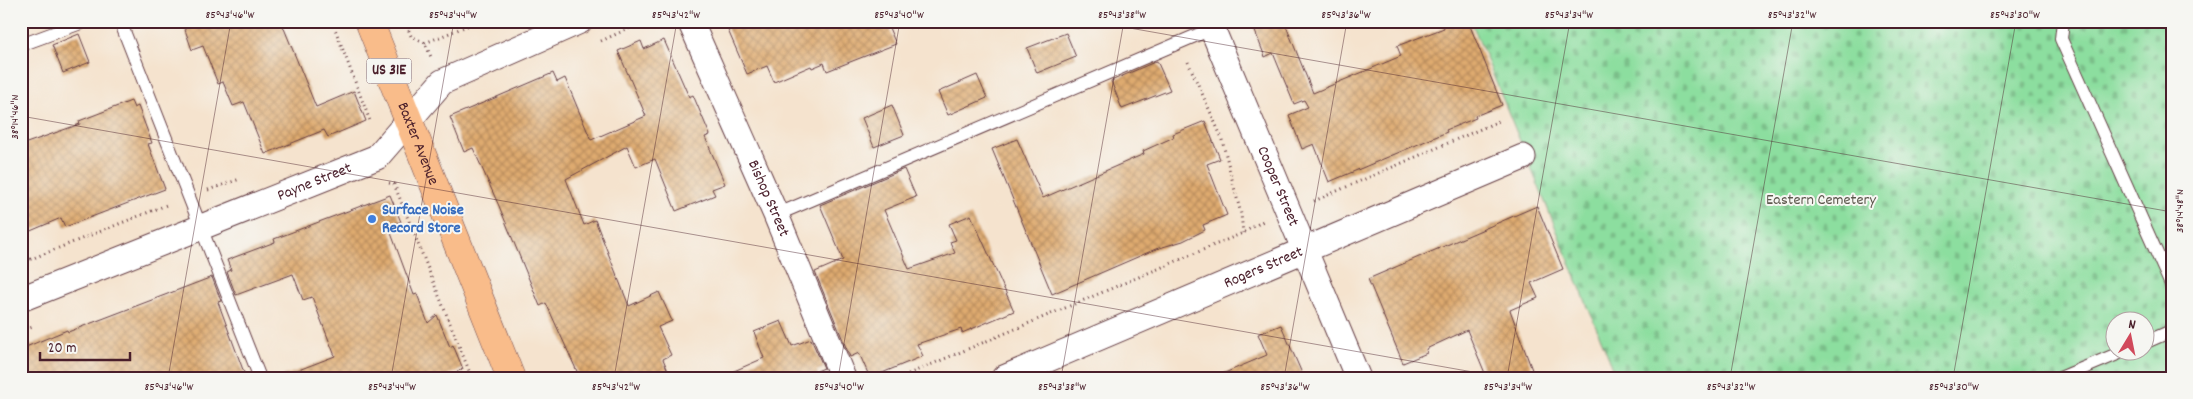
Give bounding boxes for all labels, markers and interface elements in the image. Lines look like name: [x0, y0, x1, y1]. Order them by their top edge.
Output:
text: 85°43'46"W: [206, 7, 255, 24]
text: 85°43'44"W: [429, 7, 477, 24]
text: 85°43'42"W: [652, 7, 700, 24]
text: 85°43'40"W: [874, 7, 924, 24]
text: 85°43'38"W: [1098, 7, 1146, 24]
text: 85°43'36"W: [1321, 7, 1371, 24]
text: 85°43'34"W: [1545, 7, 1593, 24]
text: 85°43'32"W: [1768, 7, 1816, 24]
text: 85°43'30"W: [1990, 7, 2040, 24]
road number: US 31E: [366, 58, 412, 84]
text: 38°14'46"N: [7, 94, 24, 140]
street label: Baxter Avenue: [391, 99, 445, 189]
street label: Cooper Street: [1251, 142, 1305, 230]
street label: Bishop Street: [742, 156, 795, 240]
street label: Payne Street: [274, 157, 355, 207]
park label: Eastern Cemetery: [1766, 189, 1876, 212]
text: 38°14'48"N: [2172, 189, 2189, 233]
place label: Surface Noise Record Store: [382, 199, 464, 240]
marker: Surface Noise Record Store: [366, 213, 378, 225]
street label: Rogers Street: [1220, 240, 1307, 295]
north arrow: [2106, 312, 2156, 362]
text: N: [2127, 315, 2137, 336]
scale bar: [40, 329, 130, 361]
text: 20 m: [48, 338, 76, 360]
text: 85°43'46"W: [145, 379, 194, 396]
text: 85°43'44"W: [368, 379, 416, 396]
text: 85°43'42"W: [592, 379, 640, 396]
text: 85°43'40"W: [814, 379, 864, 396]
text: 85°43'38"W: [1038, 379, 1086, 396]
text: 85°43'36"W: [1260, 379, 1310, 396]
text: 85°43'34"W: [1484, 379, 1532, 396]
text: 85°43'32"W: [1707, 379, 1755, 396]
text: 85°43'30"W: [1929, 379, 1979, 396]

